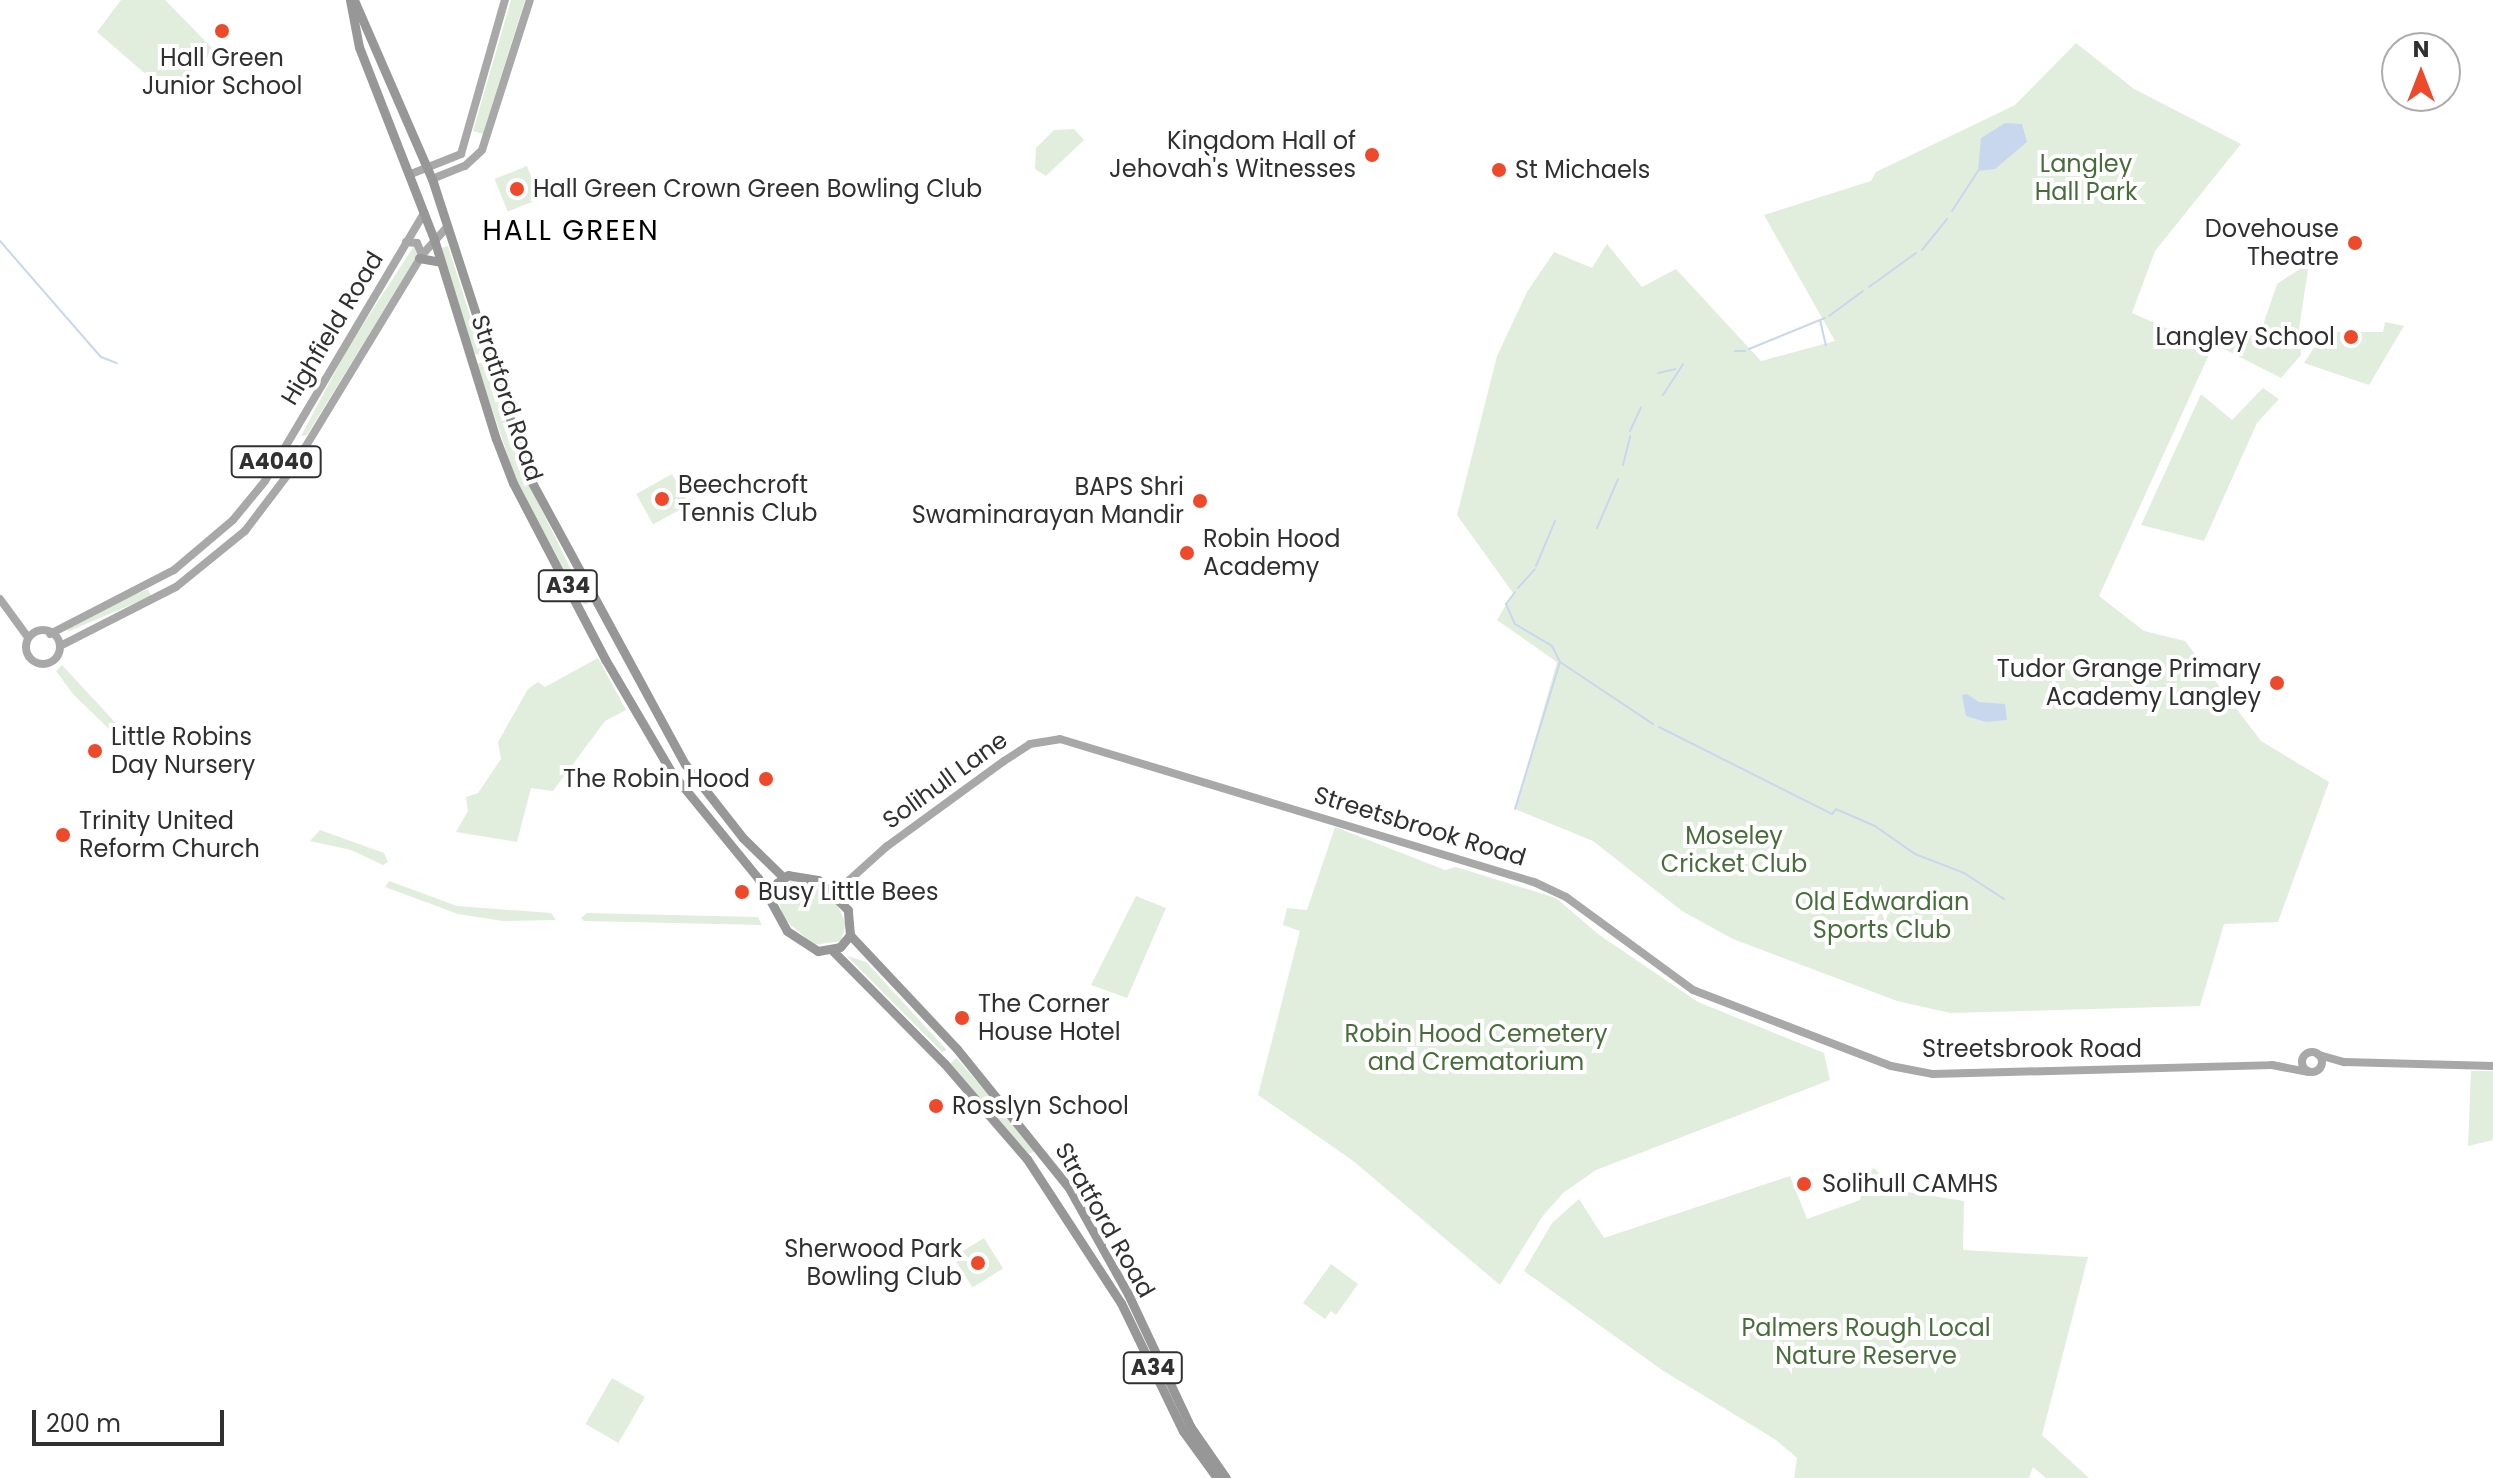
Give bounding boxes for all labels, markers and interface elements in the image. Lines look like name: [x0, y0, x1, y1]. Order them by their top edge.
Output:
marker: Hall Green Junior School: [213, 22, 231, 40]
north arrow: [2381, 32, 2461, 112]
text: N: [2413, 34, 2429, 65]
place label: Hall Green Junior School: [142, 44, 302, 100]
place label: Kingdom Hall of Jehovah's Witnesses: [1109, 127, 1356, 183]
marker: Kingdom Hall of Jehovah's Witnesses: [1363, 146, 1381, 164]
park label: Langley Hall Park: [2035, 150, 2137, 206]
place label: St Michaels: [1515, 156, 1650, 184]
marker: St Michaels: [1490, 161, 1508, 179]
place label: Hall Green Crown Green Bowling Club: [533, 175, 982, 203]
marker: Hall Green Crown Green Bowling Club: [508, 180, 526, 198]
district label: HALL GREEN: [482, 214, 660, 248]
place label: Dovehouse Theatre: [2205, 215, 2339, 271]
marker: Dovehouse Theatre: [2346, 234, 2364, 252]
street label: Highfield Road: [275, 246, 389, 410]
street label: Stratford Road: [465, 311, 549, 485]
place label: Langley School: [2155, 323, 2335, 351]
marker: Langley School: [2342, 328, 2360, 346]
road number: A4040: [230, 444, 322, 480]
place label: Beechcroft Tennis Club: [678, 471, 817, 527]
place label: BAPS Shri Swaminarayan Mandir: [912, 473, 1184, 529]
marker: Beechcroft Tennis Club: [653, 490, 671, 508]
marker: BAPS Shri Swaminarayan Mandir: [1191, 492, 1209, 510]
place label: Robin Hood Academy: [1203, 525, 1340, 581]
marker: Robin Hood Academy: [1178, 544, 1196, 562]
road number: A34: [536, 568, 600, 604]
place label: Tudor Grange Primary Academy Langley: [1997, 655, 2261, 711]
marker: Tudor Grange Primary Academy Langley: [2268, 674, 2286, 692]
place label: Little Robins Day Nursery: [111, 723, 255, 779]
street label: Solihull Lane: [877, 725, 1013, 835]
marker: Little Robins Day Nursery: [86, 742, 104, 760]
place label: The Robin Hood: [563, 765, 750, 793]
marker: The Robin Hood: [757, 770, 775, 788]
street label: Streetsbrook Road: [1311, 780, 1529, 872]
place label: Trinity United Reform Church: [79, 807, 260, 863]
park label: Moseley Cricket Club: [1661, 822, 1807, 878]
marker: Trinity United Reform Church: [54, 826, 72, 844]
place label: Busy Little Bees: [758, 878, 938, 906]
marker: Busy Little Bees: [733, 883, 751, 901]
park label: Old Edwardian Sports Club: [1795, 888, 1969, 944]
place label: The Corner House Hotel: [978, 990, 1121, 1046]
marker: The Corner House Hotel: [953, 1009, 971, 1027]
park label: Robin Hood Cemetery and Crematorium: [1345, 1020, 1607, 1076]
street label: Streetsbrook Road: [1922, 1035, 2142, 1063]
place label: Rosslyn School: [952, 1092, 1129, 1120]
marker: Rosslyn School: [927, 1097, 945, 1115]
street label: Stratford Road: [1049, 1137, 1161, 1303]
place label: Solihull CAMHS: [1822, 1170, 1998, 1198]
marker: Solihull CAMHS: [1793, 1173, 1815, 1195]
place label: Sherwood Park Bowling Club: [784, 1235, 962, 1291]
marker: Sherwood Park Bowling Club: [969, 1254, 987, 1272]
park label: Palmers Rough Local Nature Reserve: [1741, 1314, 1991, 1370]
road number: A34: [1121, 1350, 1185, 1386]
scale bar: [36, 1394, 228, 1444]
text: 200 m: [46, 1407, 121, 1440]

